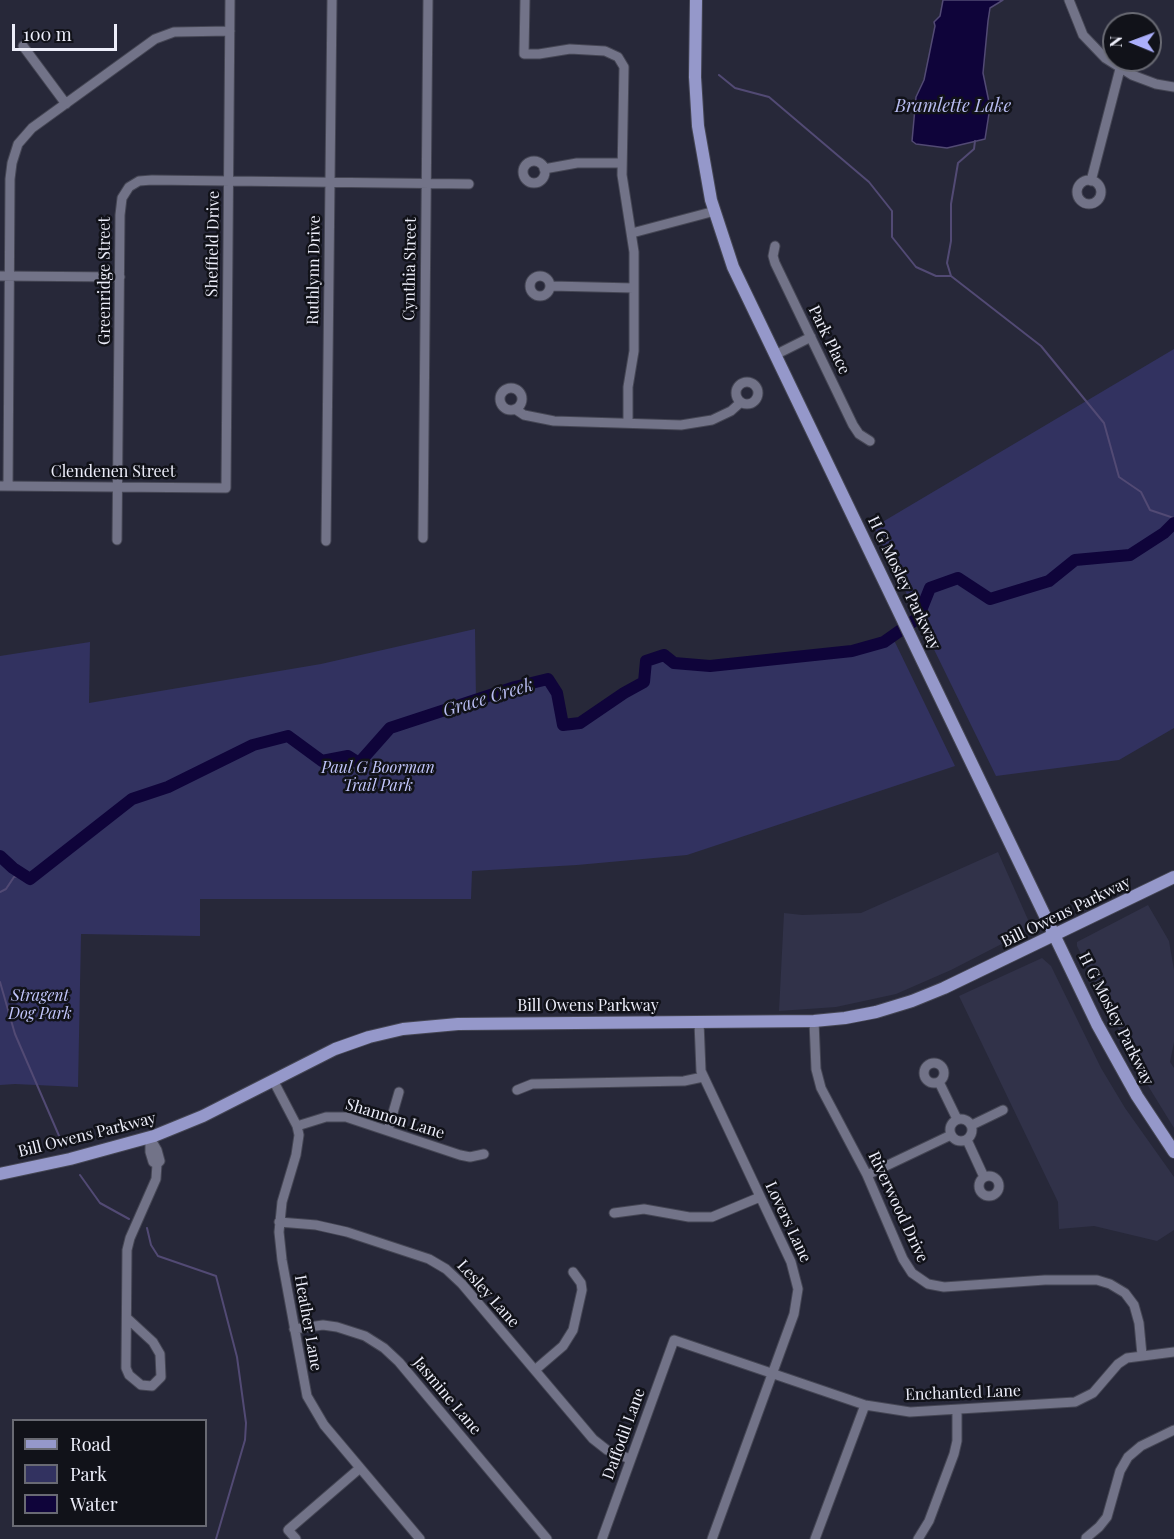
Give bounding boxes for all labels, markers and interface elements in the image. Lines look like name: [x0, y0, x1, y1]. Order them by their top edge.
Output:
scale bar: [15, 12, 120, 50]
north arrow: [1102, 12, 1162, 72]
text: 100 m: [23, 22, 72, 46]
text: N: [1105, 36, 1126, 48]
water label: Bramlette Lake: [895, 95, 1011, 117]
street label: Sheffield Drive: [202, 191, 224, 297]
street label: Ruthlynn Drive: [303, 215, 325, 325]
street label: Greenridge Street: [95, 217, 115, 345]
street label: Cynthia Street: [400, 217, 420, 321]
street label: Park Place: [804, 302, 854, 378]
street label: Clendenen Street: [51, 462, 175, 482]
street label: H G Mosley Parkway: [863, 513, 945, 653]
water label: Grace Creek: [440, 674, 536, 722]
park label: Paul G Boorman Trail Park: [321, 758, 435, 796]
street label: Bill Owens Parkway: [998, 872, 1134, 952]
street label: H G Mosley Parkway: [1074, 949, 1158, 1089]
park label: Stragent Dog Park: [8, 986, 72, 1024]
street label: Bill Owens Parkway: [517, 996, 659, 1016]
street label: Shannon Lane: [343, 1095, 447, 1143]
street label: Bill Owens Parkway: [16, 1109, 158, 1161]
street label: Riverwood Drive: [864, 1149, 932, 1265]
street label: Lovers Lane: [761, 1178, 815, 1266]
street label: Lesley Lane: [453, 1256, 523, 1332]
street label: Heather Lane: [290, 1273, 326, 1373]
street label: Jasmine Lane: [409, 1353, 485, 1439]
street label: Enchanted Lane: [905, 1381, 1021, 1405]
street label: Daffodil Lane: [599, 1386, 649, 1482]
legend: [12, 1419, 207, 1527]
text: Road: [70, 1432, 111, 1456]
text: Park: [70, 1462, 107, 1486]
text: Water: [70, 1492, 118, 1516]

